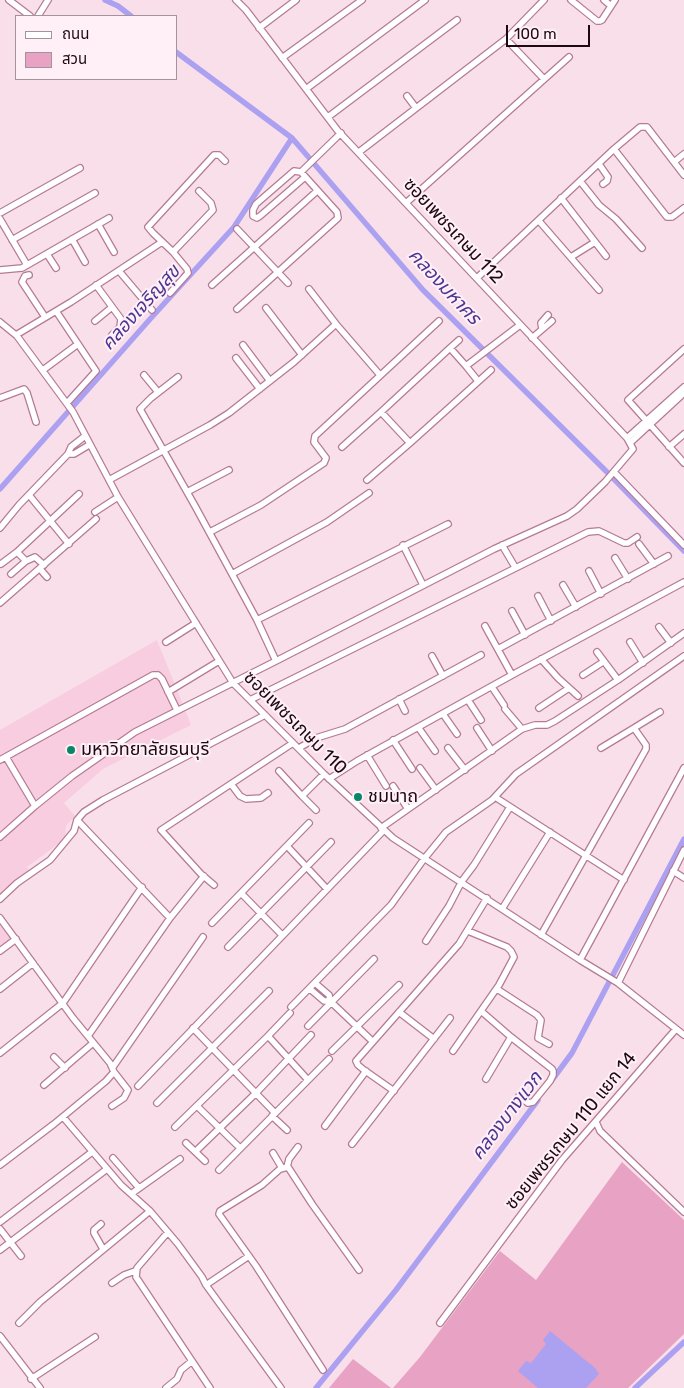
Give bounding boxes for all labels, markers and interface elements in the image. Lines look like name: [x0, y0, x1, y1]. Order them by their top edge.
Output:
legend: [15, 15, 178, 80]
scale bar: [509, 15, 593, 47]
text: ถนน: [62, 25, 89, 43]
text: 100 m: [514, 25, 556, 43]
text: สวน: [62, 50, 87, 68]
street label: ซอยเพชรเกษม 112: [399, 174, 507, 288]
water label: คลองมหาศร: [403, 244, 485, 330]
water label: คลองเจริญสุข: [97, 261, 185, 355]
street label: ซอยเพชรเกษม 110: [239, 667, 351, 779]
place label: มหาวิทยาลัยธนบุรี: [81, 739, 209, 761]
marker: มหาวิทยาลัยธนบุรี: [65, 744, 77, 756]
place label: ชมนาถ: [368, 786, 418, 808]
marker: ชมนาถ: [352, 791, 364, 803]
street label: ซอยเพชรเกษม 110 แยก 14: [501, 1048, 641, 1214]
water label: คลองบางแวก: [466, 1067, 548, 1165]

